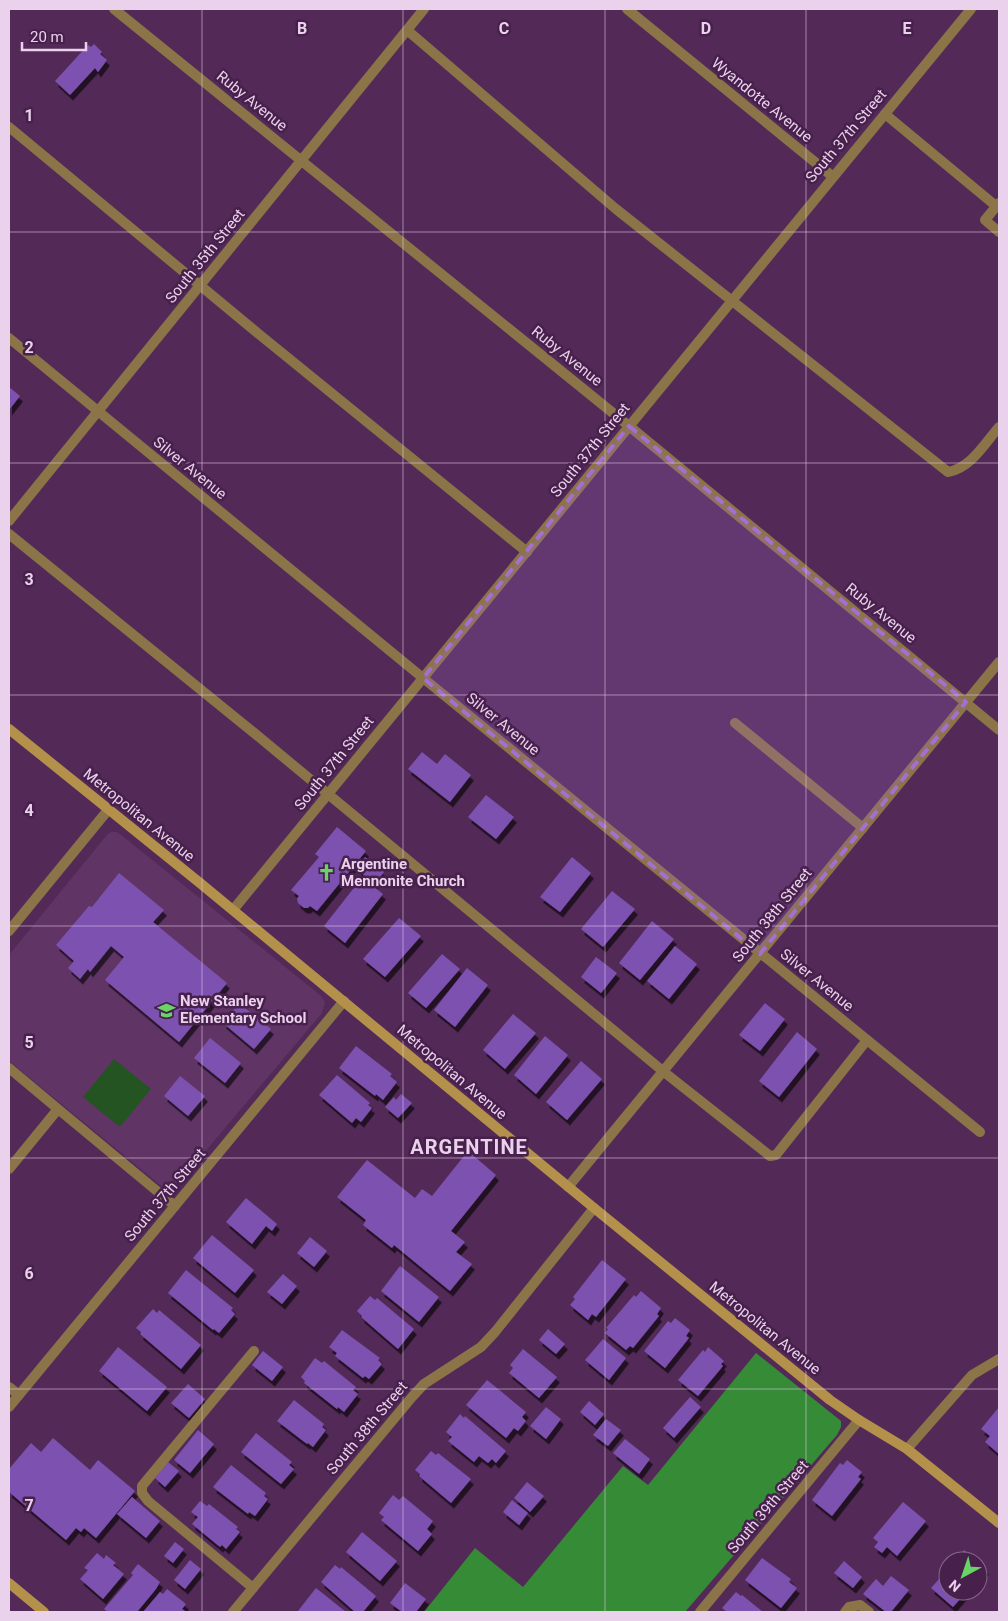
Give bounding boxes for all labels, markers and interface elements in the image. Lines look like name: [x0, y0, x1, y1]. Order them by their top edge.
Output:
text: B: [297, 19, 307, 38]
text: C: [499, 19, 509, 38]
text: D: [701, 19, 711, 38]
text: E: [903, 19, 912, 38]
scale bar: [22, 20, 86, 52]
text: 20 m: [30, 28, 64, 46]
street label: Wyandotte Avenue: [708, 54, 816, 146]
street label: Ruby Avenue: [213, 67, 291, 135]
street label: South 37th Street: [802, 86, 890, 186]
text: 1: [24, 106, 34, 125]
street label: South 35th Street: [162, 205, 249, 307]
street label: Ruby Avenue: [528, 322, 606, 390]
text: 2: [24, 338, 34, 357]
street label: South 37th Street: [547, 399, 634, 501]
street label: Silver Avenue: [150, 433, 230, 503]
text: 3: [24, 570, 34, 589]
street label: Ruby Avenue: [842, 579, 920, 647]
street label: Silver Avenue: [463, 689, 543, 759]
street label: South 37th Street: [291, 712, 378, 814]
street label: Metropolitan Avenue: [80, 765, 198, 865]
text: 4: [24, 801, 34, 820]
place label: Argentine Mennonite Church: [341, 855, 465, 890]
church icon: Argentine Mennonite Church: [317, 863, 337, 883]
street label: South 38th Street: [729, 864, 816, 966]
street label: Silver Avenue: [777, 945, 857, 1015]
place label: New Stanley Elementary School: [180, 992, 306, 1027]
school or university icon: New Stanley Elementary School: [156, 1000, 176, 1020]
street label: Metropolitan Avenue: [393, 1021, 511, 1123]
text: 5: [24, 1033, 34, 1052]
district label: ARGENTINE: [410, 1135, 528, 1159]
street label: South 37th Street: [121, 1145, 209, 1245]
text: 6: [24, 1264, 34, 1283]
street label: Metropolitan Avenue: [706, 1278, 824, 1378]
street label: South 38th Street: [323, 1378, 411, 1478]
street label: South 39th Street: [724, 1457, 812, 1557]
text: 7: [24, 1496, 34, 1515]
north arrow: [938, 1551, 988, 1601]
text: N: [946, 1577, 964, 1595]

